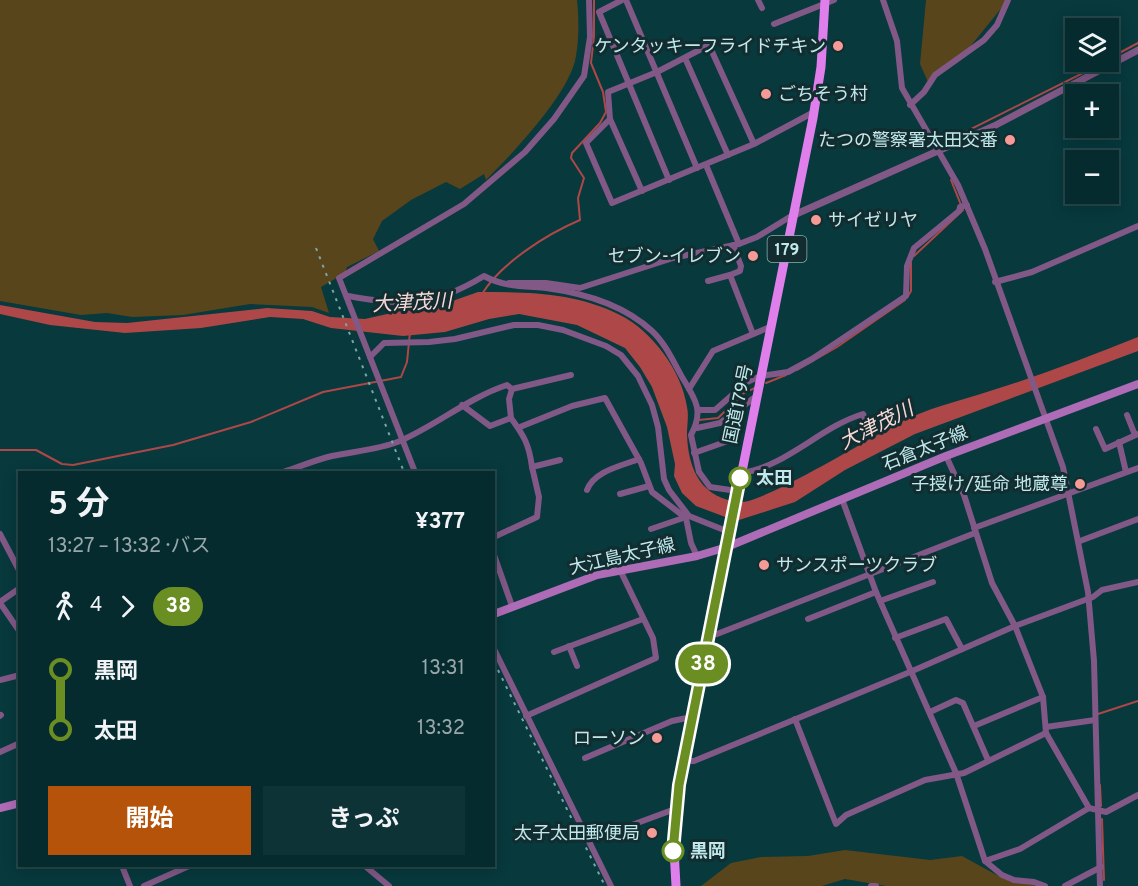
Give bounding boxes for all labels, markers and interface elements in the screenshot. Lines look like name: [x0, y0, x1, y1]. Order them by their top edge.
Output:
map controls: [1065, 18, 1119, 204]
button: layers: [1065, 18, 1119, 72]
place label: ケンタッキーフライドチキン: [594, 36, 826, 59]
marker: ケンタッキーフライドチキン: [831, 39, 845, 53]
place label: ごちそう村: [778, 84, 868, 107]
button: +: [1065, 84, 1119, 138]
marker: ごちそう村: [759, 87, 773, 101]
place label: たつの警察署太田交番: [818, 130, 998, 153]
marker: たつの警察署太田交番: [1003, 133, 1017, 147]
button: −: [1065, 150, 1119, 204]
place label: サイゼリヤ: [828, 210, 918, 233]
marker: サイゼリヤ: [809, 213, 823, 227]
road number: 179: [768, 236, 806, 262]
place label: セブン-イレブン: [608, 246, 741, 269]
marker: セブン-イレブン: [746, 249, 760, 263]
water label: 大津茂川: [371, 289, 455, 319]
street label: 国道179号: [720, 362, 759, 446]
water label: 大津茂川: [835, 396, 920, 457]
street label: 石倉太子線: [880, 422, 972, 477]
marker: 太田: [729, 467, 751, 489]
place label: 太田: [756, 468, 792, 491]
place label: 子授け/延命 地蔵尊: [911, 474, 1068, 497]
marker: 子授け/延命 地蔵尊: [1073, 477, 1087, 491]
text: 5 分: [48, 485, 109, 527]
text: ¥377: [415, 509, 465, 536]
text: 13:27 – 13:32 · バス: [48, 534, 211, 560]
street label: 大江島太子線: [567, 534, 678, 581]
place label: サンスポーツクラブ: [776, 555, 937, 578]
marker: サンスポーツクラブ: [757, 558, 771, 572]
icon: walk: [48, 590, 81, 623]
icon: forward: [111, 590, 144, 623]
text: 4: [90, 593, 102, 619]
text: 38: [165, 593, 191, 620]
line badge: 38: [676, 644, 730, 684]
text: 38: [690, 651, 716, 678]
text: 13:31: [422, 656, 465, 682]
text: 黒岡: [94, 659, 138, 686]
text: 13:32: [417, 716, 465, 742]
text: 太田: [94, 719, 138, 746]
place label: ローソン: [573, 728, 645, 751]
marker: ローソン: [650, 731, 664, 745]
button: 開始: [48, 786, 251, 855]
button: きっぷ: [263, 786, 465, 855]
place label: 太子太田郵便局: [514, 823, 640, 846]
marker: 太子太田郵便局: [645, 826, 659, 840]
marker: 黒岡: [662, 840, 684, 862]
place label: 黒岡: [690, 841, 726, 864]

